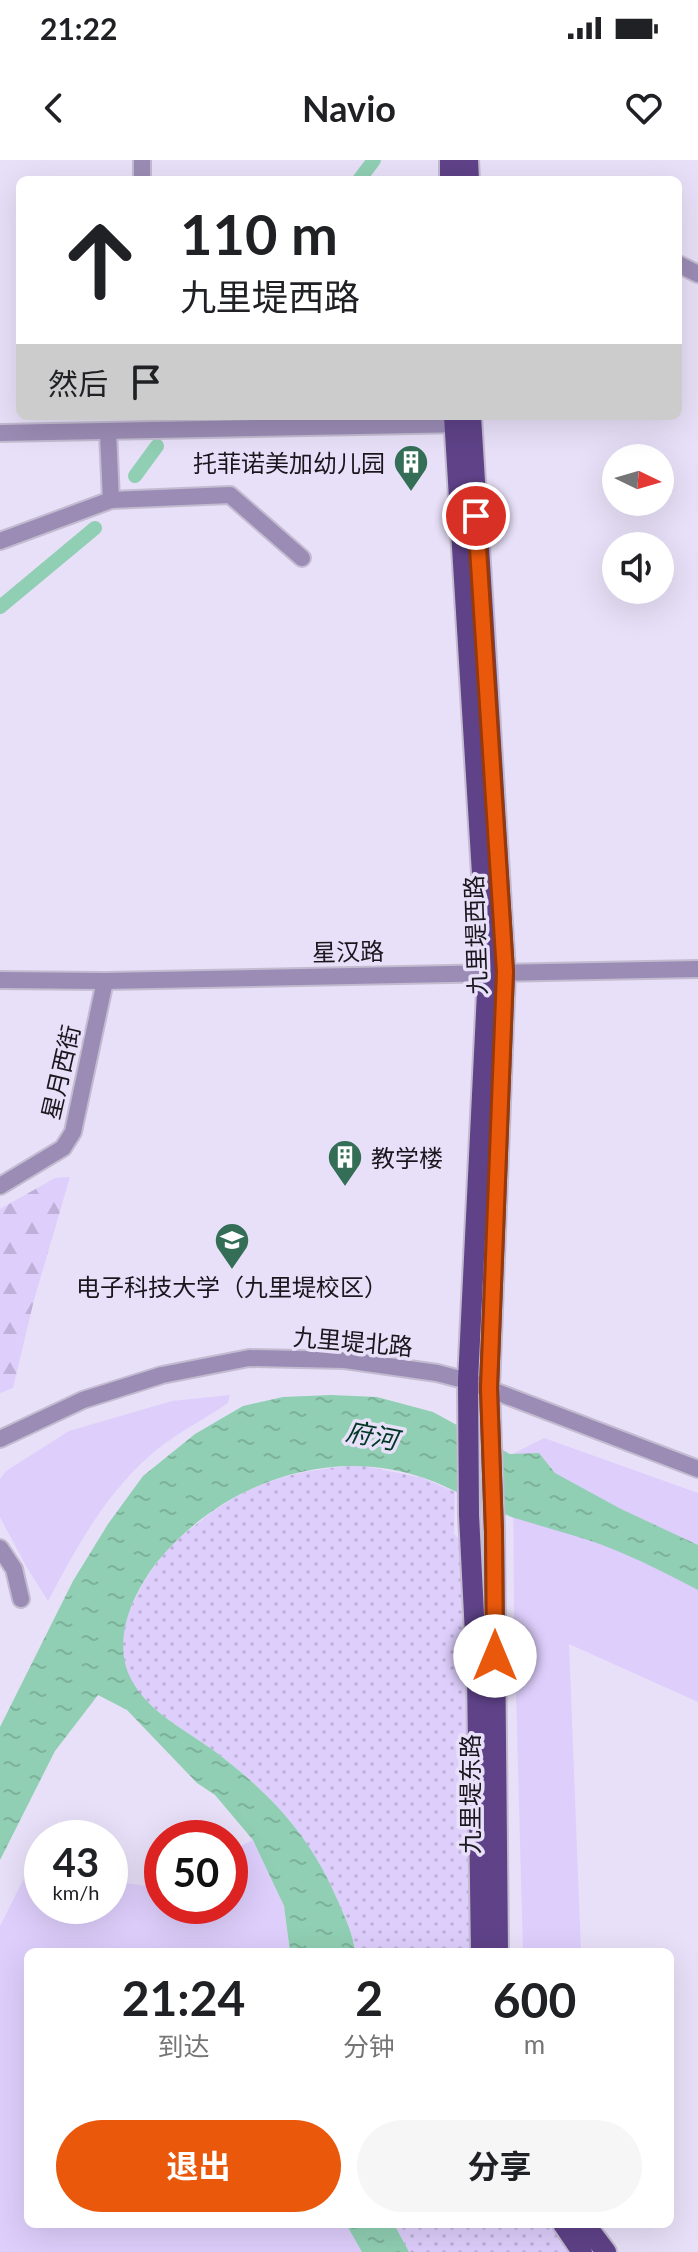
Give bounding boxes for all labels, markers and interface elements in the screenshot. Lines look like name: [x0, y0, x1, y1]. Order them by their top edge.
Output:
text: 21:22: [40, 10, 117, 46]
icon: back: [32, 86, 76, 130]
text: Navio: [302, 86, 396, 130]
icon: heart: [622, 86, 666, 130]
text: 110 m: [180, 200, 338, 267]
icon: ahead: [48, 208, 152, 312]
text: 九里堤西路: [180, 274, 360, 318]
icon: arrive: [124, 360, 168, 404]
text: 然后: [48, 365, 108, 401]
building icon: 托菲诺美加幼儿园: [392, 443, 430, 493]
north arrow: [602, 444, 674, 516]
map controls: [602, 444, 674, 604]
place label: 托菲诺美加幼儿园: [193, 448, 385, 477]
pin: [442, 482, 510, 550]
icon: arrive: [454, 494, 498, 538]
button: sound: [602, 532, 674, 604]
street label: 九里堤西路: [458, 875, 492, 995]
street label: 星汉路: [312, 936, 384, 966]
street label: 星月西街: [35, 1022, 85, 1122]
building icon: 教学楼: [326, 1138, 364, 1188]
place label: 教学楼: [371, 1143, 443, 1172]
school or university icon: 电子科技大学（九里堤校区）: [213, 1221, 251, 1271]
place label: 电子科技大学（九里堤校区）: [76, 1272, 388, 1301]
street label: 九里堤北路: [292, 1321, 414, 1361]
water label: 府河: [343, 1414, 405, 1457]
position arrow: [453, 1614, 537, 1698]
street label: 九里堤东路: [455, 1734, 484, 1854]
speed limit sign: 50: [144, 1820, 248, 1924]
text: 43: [53, 1838, 99, 1886]
text: km/h: [53, 1880, 99, 1904]
text: 21:24: [122, 1969, 245, 2026]
text: 2: [355, 1969, 383, 2026]
text: 600: [493, 1971, 576, 2028]
text: m: [524, 2028, 545, 2060]
text: 到达: [158, 2030, 210, 2062]
text: 分钟: [343, 2030, 395, 2062]
button: 退出: [56, 2120, 341, 2212]
button: 分享: [357, 2120, 642, 2212]

